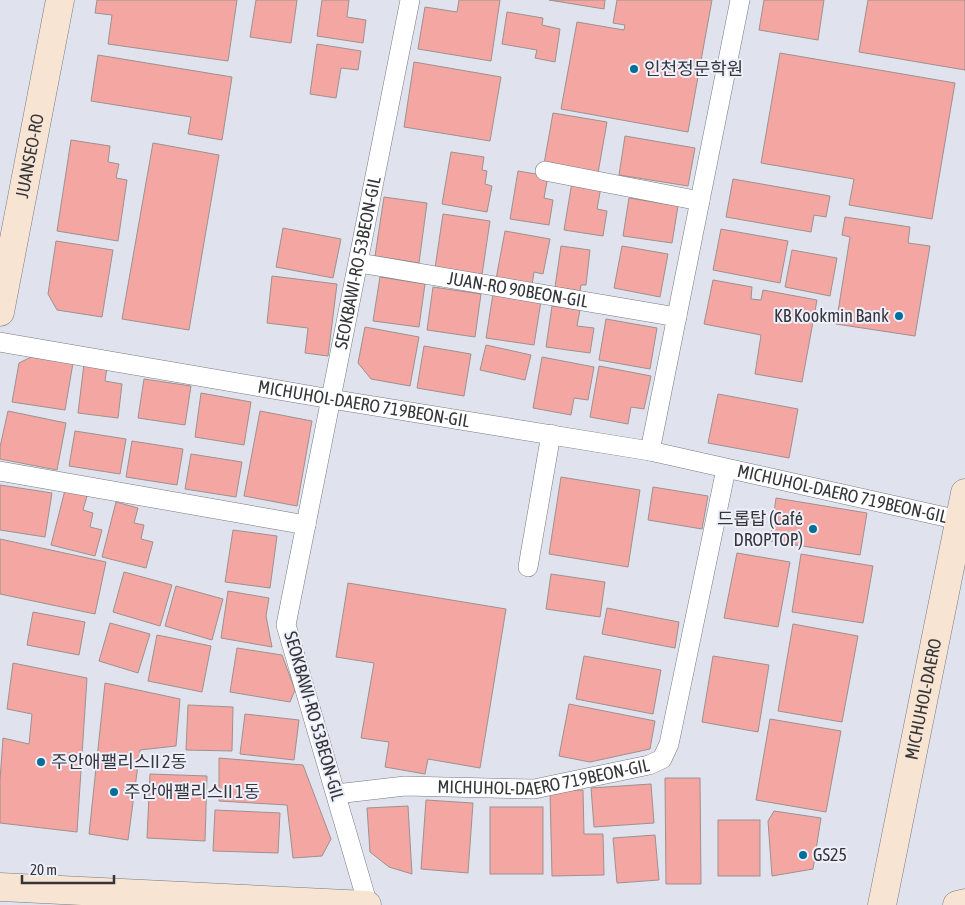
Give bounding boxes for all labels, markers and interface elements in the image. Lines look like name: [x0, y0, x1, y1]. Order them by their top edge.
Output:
place label: 인천정문학원: [644, 58, 743, 79]
marker: 인천정문학원: [628, 63, 640, 75]
street label: JUANSEO-RO: [11, 112, 48, 200]
street label: SEOKBAWI-RO 53BEON-GIL: [330, 175, 385, 351]
street label: JUAN-RO 90BEON-GIL: [446, 267, 590, 312]
place label: KB Kookmin Bank: [774, 305, 889, 326]
marker: KB Kookmin Bank: [893, 310, 905, 322]
street label: MICHUHOL-DAERO 719BEON-GIL: [256, 376, 471, 431]
street label: MICHUHOL-DAERO 719BEON-GIL: [735, 460, 949, 527]
place label: 드롭탑 (Café DROPTOP): [717, 508, 803, 550]
marker: 드롭탑 (Café DROPTOP): [807, 523, 819, 535]
street label: SEOKBAWI-RO 53BEON-GIL: [280, 629, 349, 803]
street label: MICHUHOL-DAERO: [901, 636, 945, 762]
place label: 주안애팰리스II 2동: [51, 751, 187, 772]
street label: MICHUHOL-DAERO 719BEON-GIL: [437, 754, 651, 799]
marker: 주안애팰리스II 2동: [35, 756, 47, 768]
place label: 주안애팰리스II 1동: [124, 781, 260, 802]
marker: 주안애팰리스II 1동: [108, 786, 120, 798]
place label: GS25: [813, 844, 847, 865]
marker: GS25: [797, 849, 809, 861]
scale bar: [22, 852, 115, 884]
text: 20 m: [30, 861, 57, 878]

